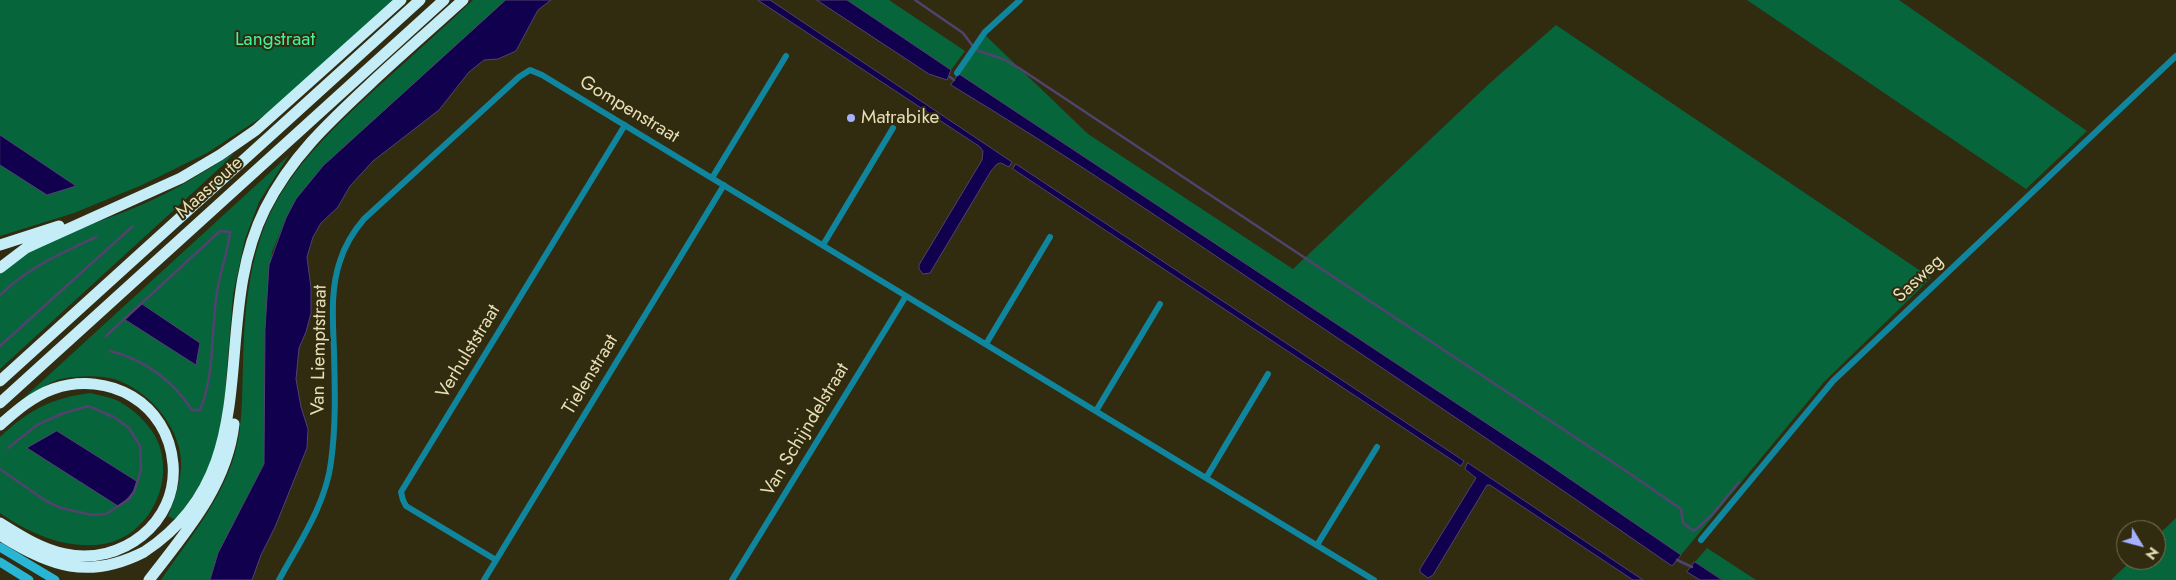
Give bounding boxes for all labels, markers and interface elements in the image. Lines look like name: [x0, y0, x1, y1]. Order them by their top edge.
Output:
park label: Langstraat: [235, 29, 315, 51]
street label: Gompenstraat: [575, 71, 683, 149]
place label: Matrabike: [861, 107, 939, 129]
marker: Matrabike: [845, 112, 857, 124]
street label: Maasroute: [172, 152, 248, 224]
street label: Sasweg: [1889, 250, 1949, 308]
street label: Van Liemptstraat: [307, 285, 333, 415]
street label: Verhulststraat: [432, 301, 506, 403]
street label: Tielenstraat: [558, 331, 624, 419]
street label: Van Schijndelstraat: [757, 359, 855, 501]
north arrow: [2116, 520, 2166, 570]
text: N: [2141, 543, 2164, 564]

